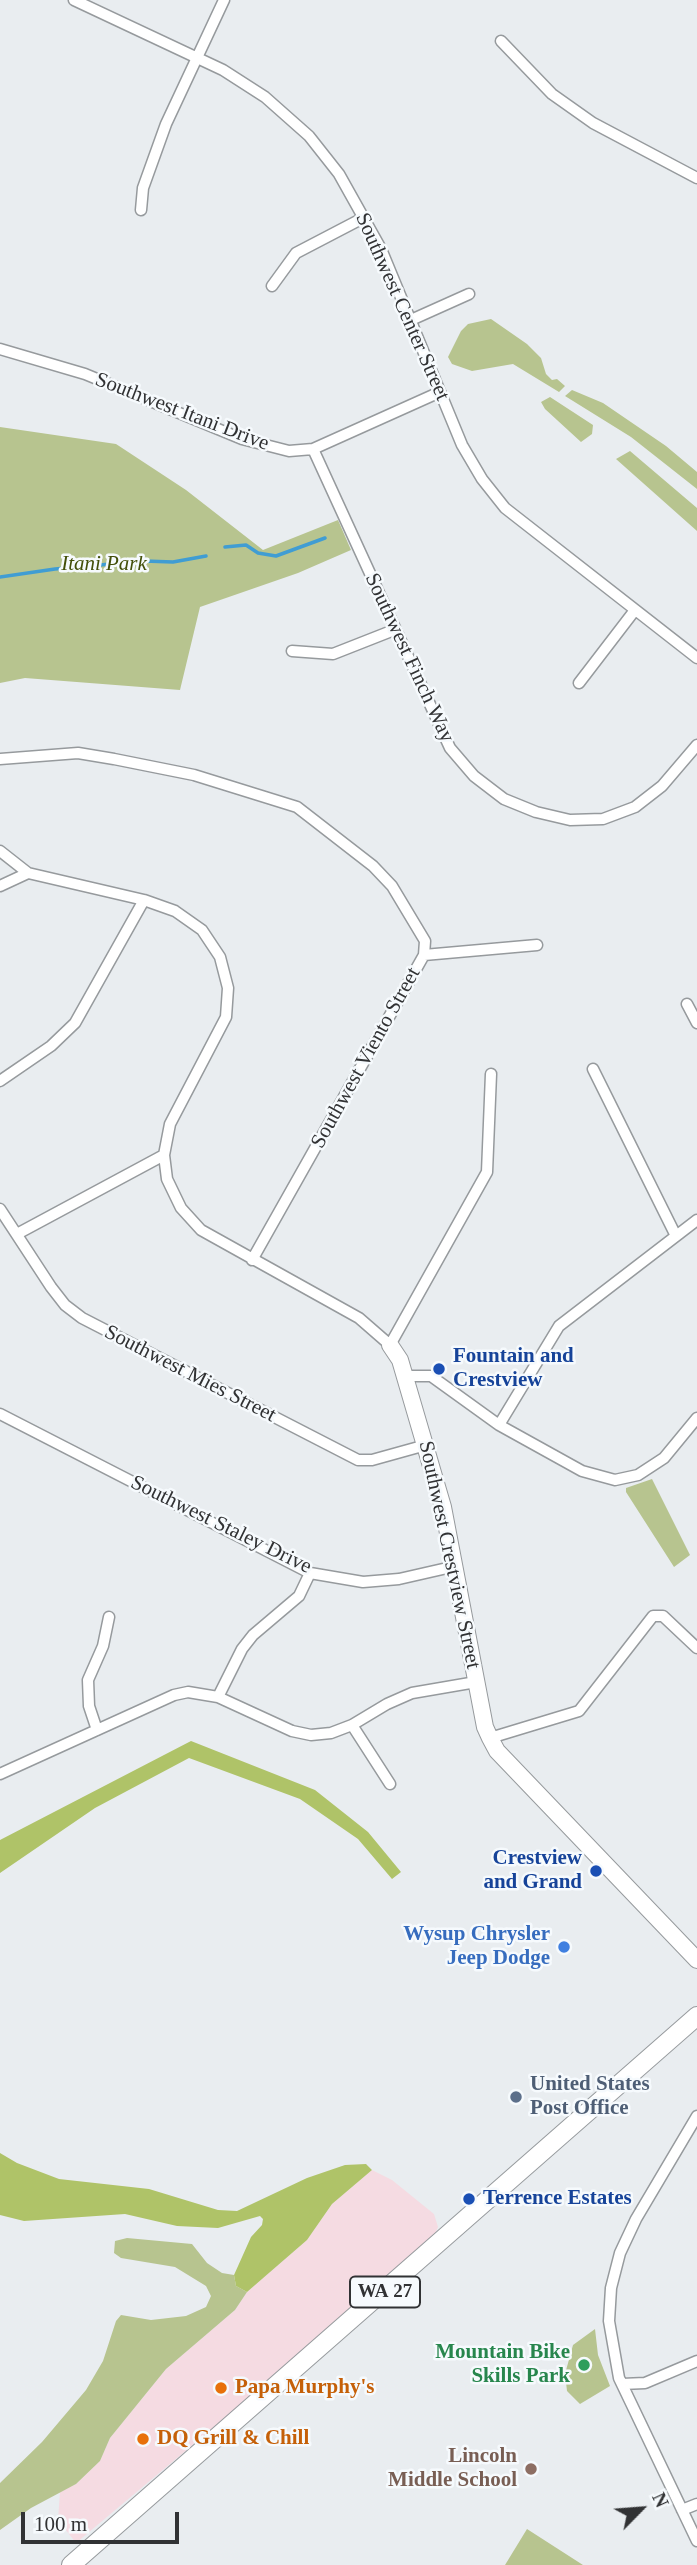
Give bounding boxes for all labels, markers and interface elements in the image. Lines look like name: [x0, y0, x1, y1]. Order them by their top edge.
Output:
street label: Southwest Center Street: [349, 209, 455, 405]
street label: Southwest Itani Drive: [91, 367, 273, 457]
park label: Itani Park: [61, 551, 147, 577]
street label: Southwest Finch Way: [359, 569, 459, 747]
street label: Southwest Viento Street: [306, 963, 426, 1153]
street label: Southwest Mies Street: [100, 1320, 280, 1428]
place label: Fountain and Crestview: [453, 1344, 574, 1394]
marker: Fountain and Crestview: [431, 1361, 447, 1377]
street label: Southwest Crestview Street: [413, 1439, 485, 1671]
street label: Southwest Staley Drive: [126, 1470, 316, 1580]
place label: Crestview and Grand: [483, 1846, 582, 1896]
marker: Crestview and Grand: [588, 1863, 604, 1879]
place label: Wysup Chrysler Jeep Dodge: [403, 1922, 550, 1972]
marker: Wysup Chrysler Jeep Dodge: [556, 1939, 572, 1955]
place label: United States Post Office: [530, 2072, 650, 2122]
marker: United States Post Office: [508, 2089, 524, 2105]
place label: Terrence Estates: [483, 2186, 632, 2212]
marker: Terrence Estates: [461, 2191, 477, 2207]
road number: WA 27: [350, 2276, 420, 2308]
place label: Mountain Bike Skills Park: [435, 2340, 570, 2390]
marker: Mountain Bike Skills Park: [576, 2357, 592, 2373]
place label: Papa Murphy's: [235, 2375, 374, 2401]
marker: Papa Murphy's: [213, 2380, 229, 2396]
place label: DQ Grill & Chill: [157, 2426, 309, 2452]
marker: DQ Grill & Chill: [135, 2431, 151, 2447]
place label: Lincoln Middle School: [388, 2444, 517, 2494]
marker: Lincoln Middle School: [523, 2461, 539, 2477]
north arrow: [606, 2474, 676, 2544]
text: N: [648, 2489, 673, 2511]
scale bar: [24, 2498, 182, 2542]
text: 100 m: [34, 2512, 87, 2536]

